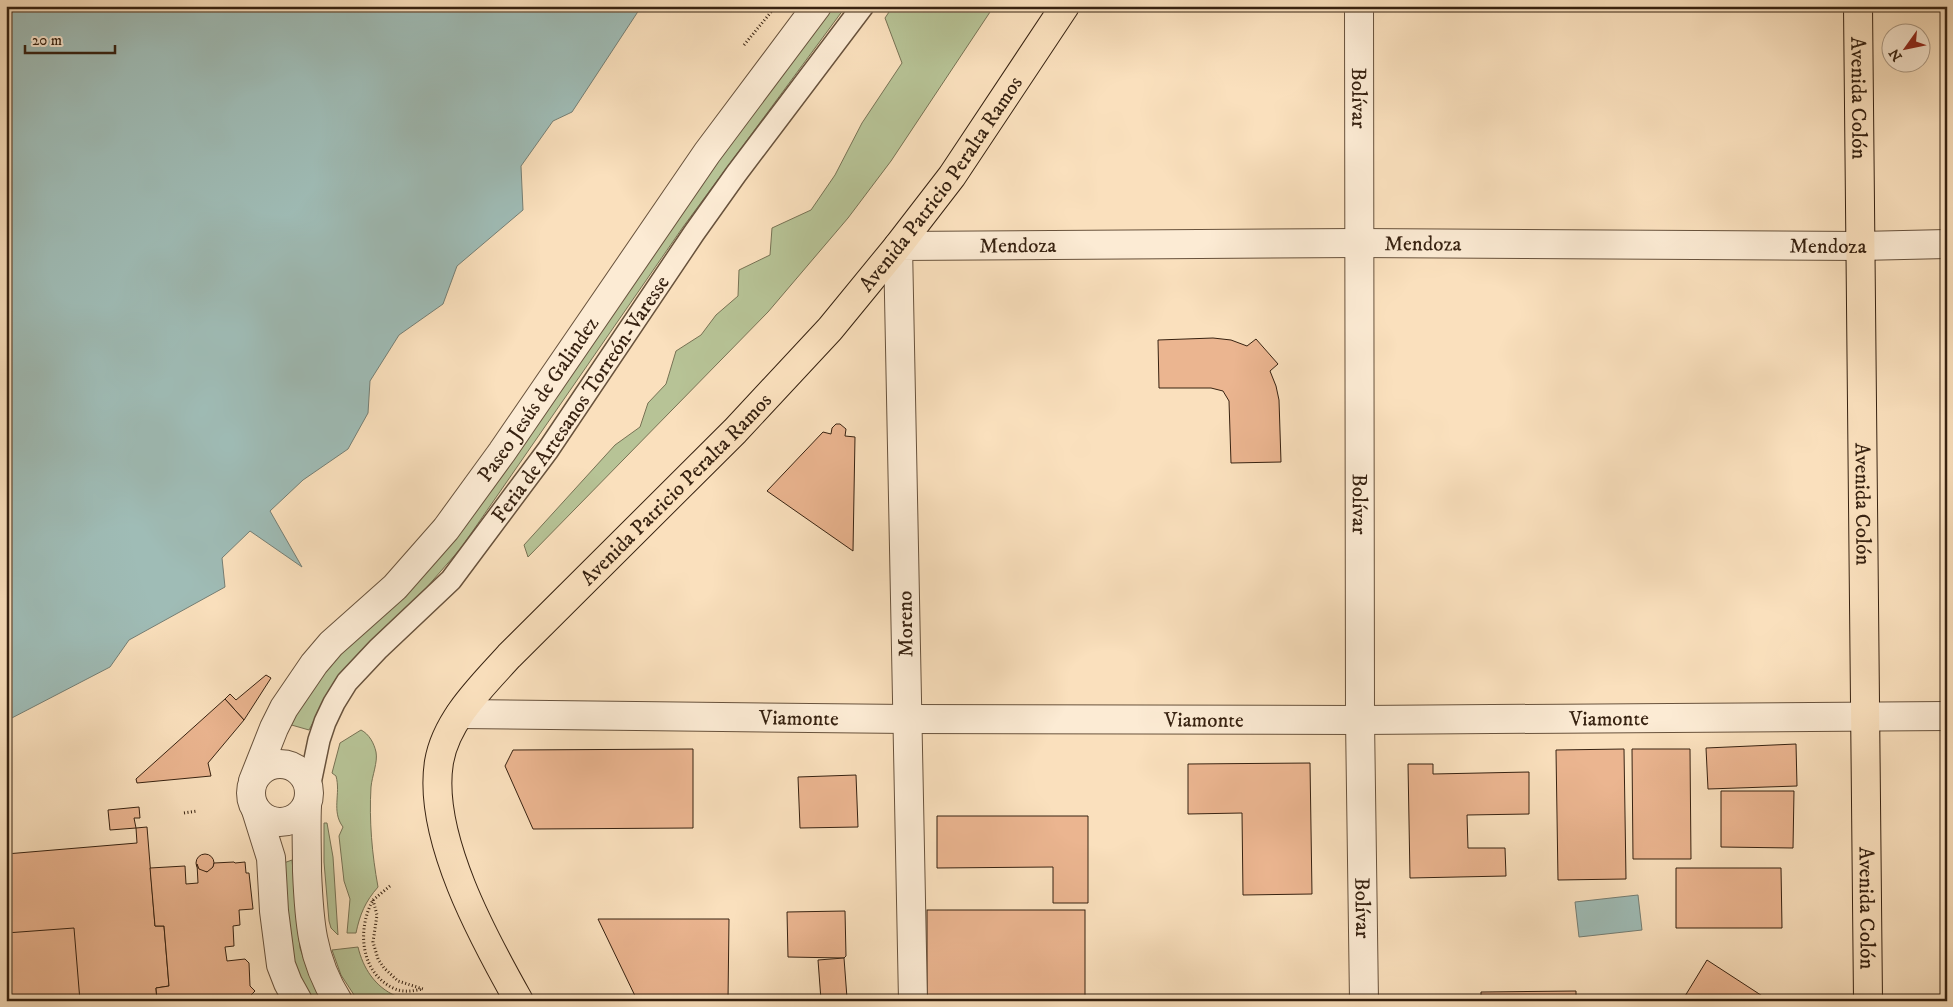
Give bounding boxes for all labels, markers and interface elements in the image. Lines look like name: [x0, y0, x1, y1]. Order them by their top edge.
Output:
scale bar: [25, 22, 115, 54]
north arrow: [1880, 22, 1930, 72]
text: 20 m: [32, 31, 62, 50]
street label: Avenida Colón: [1844, 37, 1872, 160]
text: N: [1885, 44, 1907, 64]
street label: Bolívar: [1345, 67, 1371, 129]
street label: Avenida Patricio Peralta Ramos: [854, 71, 1029, 298]
street label: Mendoza: [1384, 231, 1462, 258]
street label: Mendoza: [979, 233, 1057, 259]
street label: Mendoza: [1789, 234, 1867, 260]
street label: Feria de Artesanos Torreón-Varesse: [486, 271, 676, 528]
street label: Paseo Jesús de Galindez: [473, 312, 605, 487]
street label: Avenida Patricio Peralta Ramos: [575, 388, 778, 592]
street label: Avenida Colón: [1848, 442, 1876, 565]
street label: Bolívar: [1346, 473, 1372, 535]
street label: Moreno: [892, 590, 920, 658]
street label: Viamonte: [758, 705, 839, 732]
street label: Viamonte: [1568, 706, 1649, 733]
street label: Viamonte: [1163, 708, 1244, 734]
street label: Avenida Colón: [1852, 846, 1880, 969]
street label: Bolívar: [1348, 877, 1375, 939]

